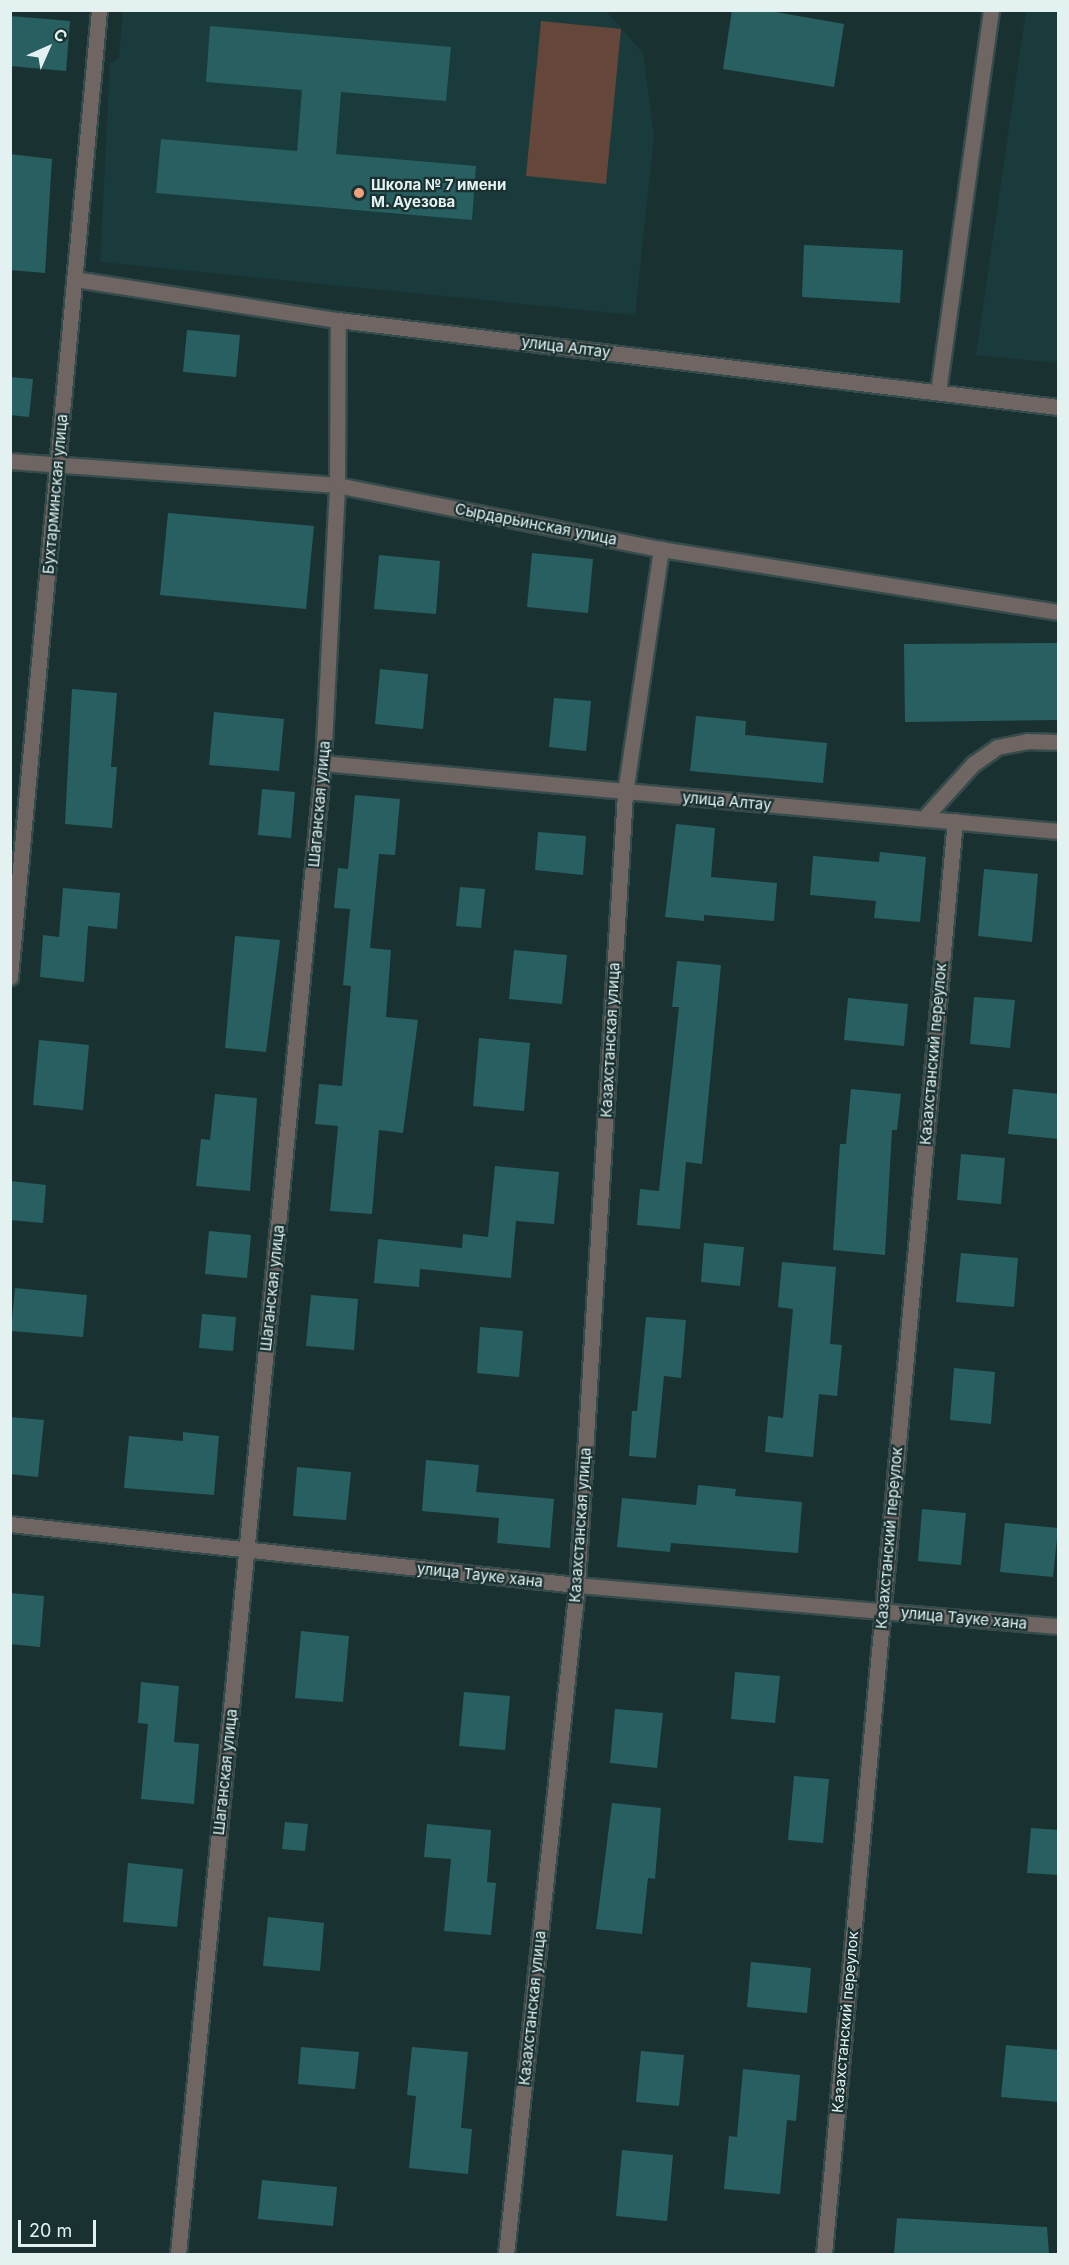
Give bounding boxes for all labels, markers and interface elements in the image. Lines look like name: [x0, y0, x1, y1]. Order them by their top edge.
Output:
north arrow: [18, 18, 78, 78]
text: С: [49, 24, 72, 47]
place label: Школа № 7 имени М. Ауезова: [371, 175, 506, 210]
marker: Школа № 7 имени М. Ауезова: [352, 186, 366, 200]
street label: улица Алтау: [521, 333, 611, 361]
street label: Бухтарминская улица: [39, 413, 71, 575]
street label: Сырдарьинская улица: [453, 499, 619, 549]
street label: Шаганская улица: [305, 740, 333, 868]
street label: улица Алтау: [682, 788, 772, 814]
street label: Казахстанская улица: [597, 962, 623, 1118]
street label: Казахстанский переулок: [916, 962, 950, 1146]
street label: Шаганская улица: [256, 1224, 288, 1352]
street label: Казахстанский переулок: [872, 1446, 906, 1630]
street label: Казахстанская улица: [566, 1447, 594, 1603]
street label: улица Тауке хана: [416, 1559, 544, 1591]
street label: улица Тауке хана: [900, 1604, 1028, 1632]
street label: Шаганская улица: [209, 1708, 241, 1836]
street label: Казахстанская улица: [515, 1930, 549, 2086]
street label: Казахстанский переулок: [828, 1930, 862, 2114]
scale bar: [21, 2208, 99, 2246]
text: 20 m: [29, 2220, 72, 2241]

